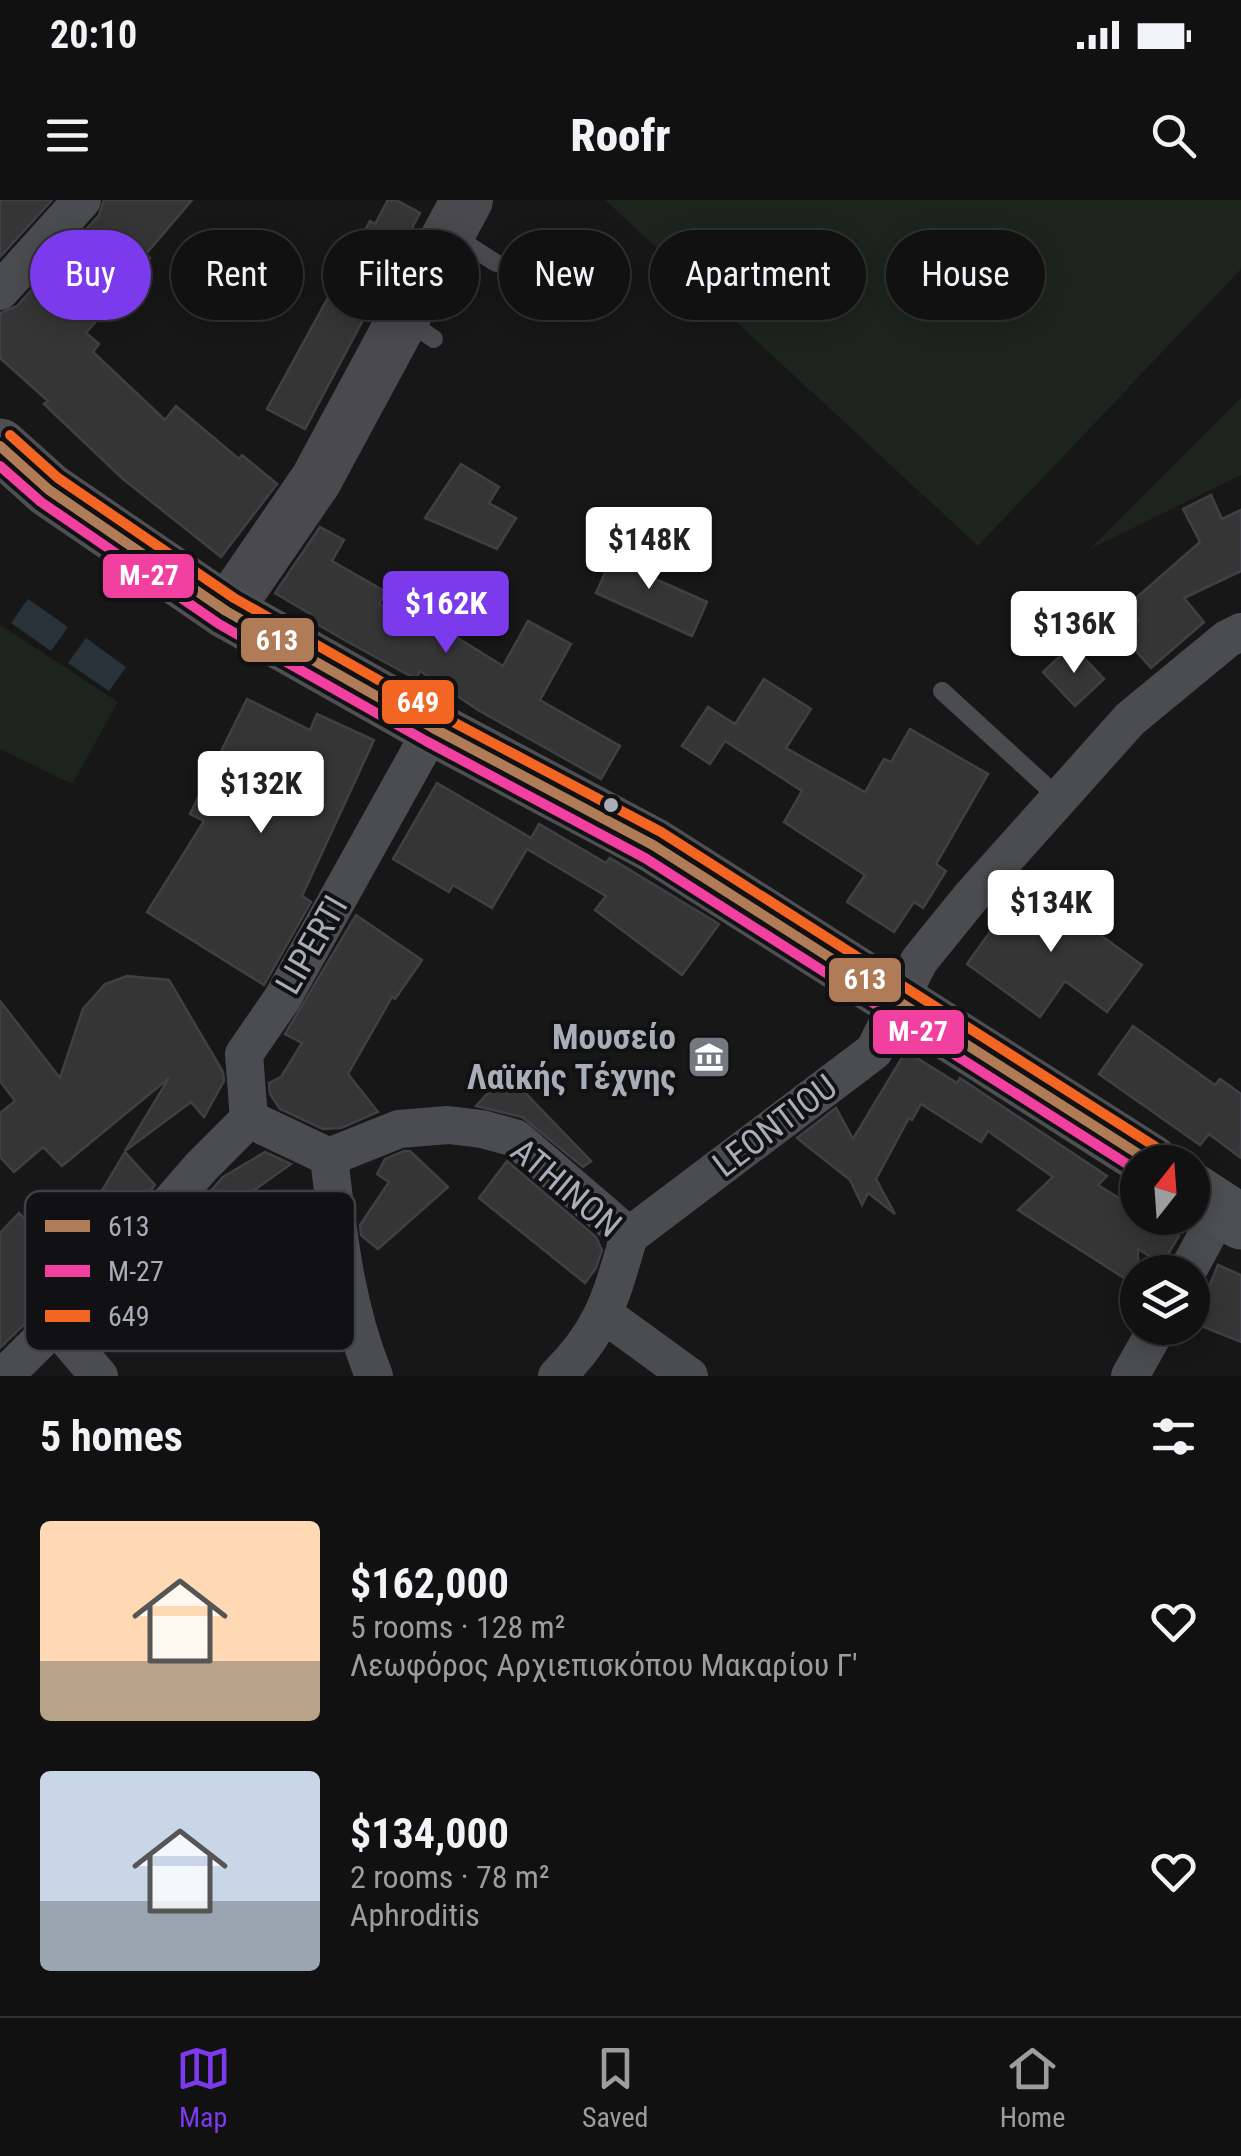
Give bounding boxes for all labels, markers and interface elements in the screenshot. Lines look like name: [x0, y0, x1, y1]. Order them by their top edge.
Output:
text: 20:10: [50, 13, 137, 57]
icon: menu: [40, 108, 95, 163]
icon: search: [1146, 108, 1201, 163]
text: Roofr: [571, 109, 670, 162]
chip: Buy: [30, 230, 151, 320]
chip: Rent: [171, 230, 303, 320]
chip: Filters: [323, 230, 479, 320]
chip: New: [499, 230, 630, 320]
chip: Apartment: [650, 230, 866, 320]
chip: House: [886, 230, 1045, 320]
pin: $148K: [579, 507, 719, 592]
text: $148K: [608, 520, 690, 558]
line badge: M-27: [101, 552, 196, 600]
text: M-27: [119, 559, 179, 592]
pin: $162K: [376, 571, 516, 656]
text: $162K: [405, 584, 487, 622]
pin: $136K: [1004, 591, 1144, 676]
text: $136K: [1033, 604, 1115, 642]
line badge: 613: [239, 616, 316, 664]
text: 613: [256, 624, 298, 657]
line badge: 649: [380, 678, 456, 726]
text: 649: [397, 686, 439, 719]
pin: $132K: [191, 751, 331, 836]
text: $132K: [220, 764, 302, 802]
unlabelled marker: [601, 795, 621, 815]
pin: $134K: [981, 870, 1121, 955]
text: $134K: [1010, 883, 1092, 921]
street label: LIPERTI: [268, 889, 356, 1001]
line badge: 613: [827, 956, 903, 1004]
text: 613: [844, 963, 886, 996]
line badge: M-27: [871, 1008, 966, 1056]
text: M-27: [888, 1015, 948, 1048]
place label: Μουσείο Λαϊκής Τέχνης: [467, 1017, 676, 1098]
museum icon: Μουσείο Λαϊκής Τέχνης: [686, 1034, 732, 1080]
street label: LEONTIOU: [705, 1066, 845, 1186]
street label: ATHINON: [503, 1130, 629, 1246]
north arrow: [1120, 1145, 1210, 1235]
map controls: [1120, 1145, 1210, 1345]
legend: [25, 1191, 355, 1351]
text: 613: [108, 1210, 149, 1243]
text: M-27: [108, 1255, 164, 1288]
button: layers: [1120, 1255, 1210, 1345]
text: 649: [108, 1300, 149, 1333]
icon: filters: [1146, 1409, 1201, 1464]
text: 5 homes: [40, 1412, 183, 1461]
text: $162,000: [350, 1559, 509, 1608]
icon: home: [120, 1561, 240, 1681]
icon: heart: [1146, 1594, 1201, 1649]
text: 5 rooms · 128 m²: [350, 1608, 565, 1646]
text: Λεωφόρος Αρχιεπισκόπου Μακαρίου Γ': [350, 1646, 858, 1684]
text: $134,000: [350, 1809, 509, 1858]
icon: home: [120, 1811, 240, 1931]
icon: heart: [1146, 1844, 1201, 1899]
text: 2 rooms · 78 m²: [350, 1858, 549, 1896]
text: Aphroditis: [350, 1896, 480, 1934]
tab: Map: [176, 2041, 231, 2134]
tab: Saved: [582, 2041, 648, 2134]
tab: Home: [1000, 2041, 1065, 2134]

